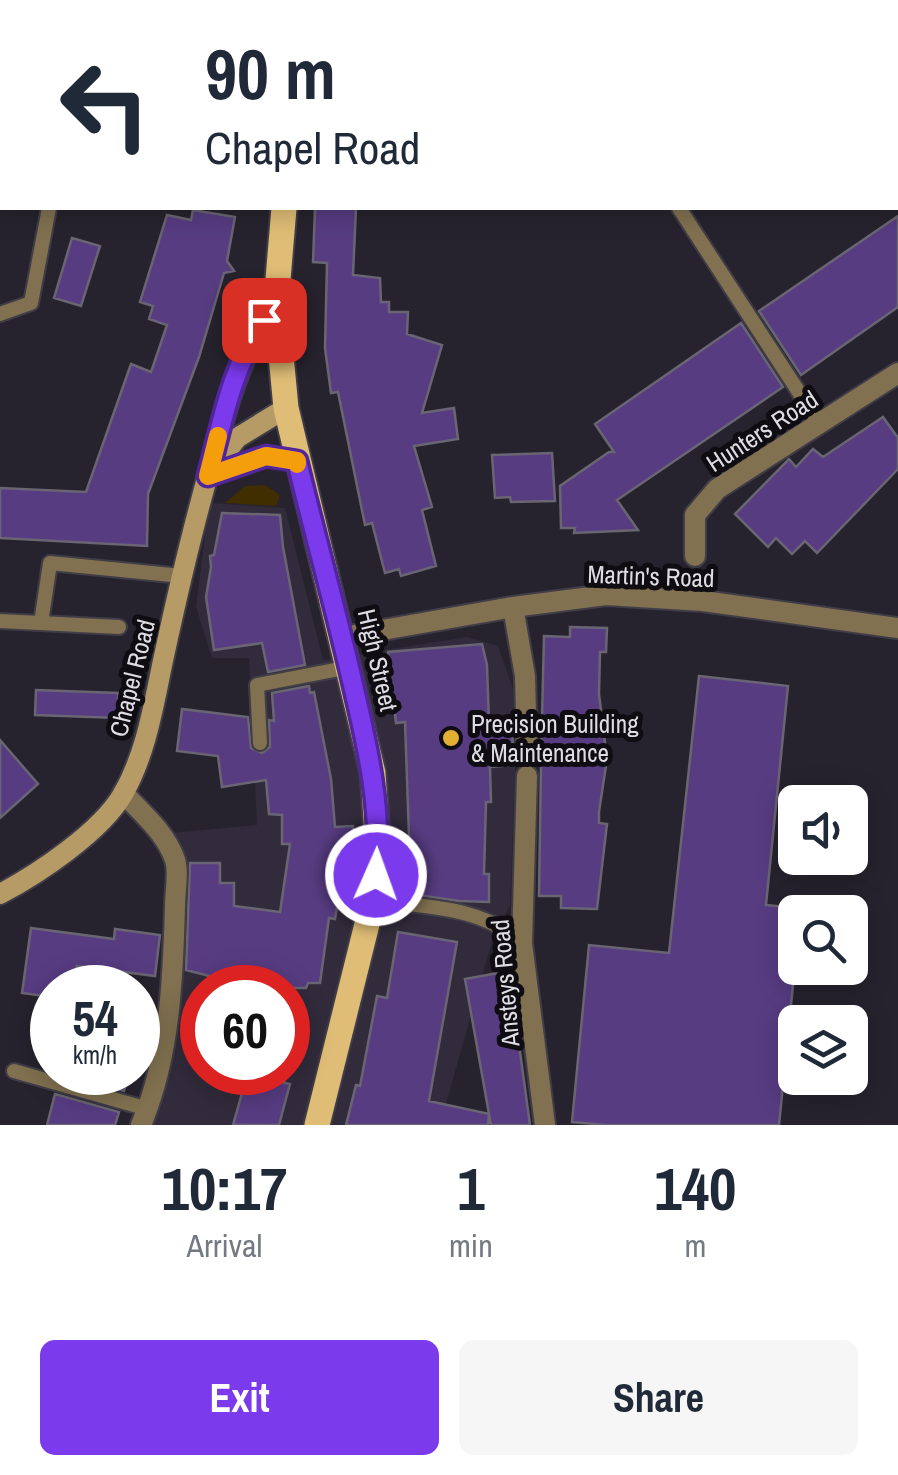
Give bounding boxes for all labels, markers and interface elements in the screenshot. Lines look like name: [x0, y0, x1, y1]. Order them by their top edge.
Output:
text: 90 m: [205, 27, 336, 121]
icon: left: [40, 40, 170, 170]
text: Chapel Road: [205, 117, 420, 178]
pin: [222, 278, 307, 363]
icon: arrive: [237, 293, 292, 348]
street label: Hunters Road: [700, 382, 824, 480]
street label: Martin's Road: [587, 557, 715, 595]
street label: High Street: [350, 606, 406, 715]
street label: Chapel Road: [101, 616, 163, 740]
place label: Precision Building & Maintenance: [471, 707, 639, 770]
marker: Precision Building & Maintenance: [440, 727, 462, 749]
map controls: [778, 785, 868, 1095]
button: sound: [778, 785, 868, 875]
position arrow: [324, 823, 428, 927]
button: search: [778, 895, 868, 985]
street label: Ansteys Road: [483, 918, 528, 1049]
speed limit sign: 60: [180, 965, 310, 1095]
text: 54: [72, 984, 118, 1052]
button: layers: [778, 1005, 868, 1095]
text: km/h: [73, 1038, 117, 1072]
text: 10:17: [162, 1148, 287, 1229]
text: 1: [457, 1148, 485, 1229]
text: 140: [654, 1148, 736, 1229]
text: Arrival: [187, 1224, 262, 1267]
text: min: [449, 1224, 493, 1267]
text: m: [684, 1224, 706, 1267]
button: Exit: [40, 1340, 439, 1455]
button: Share: [459, 1340, 858, 1455]

